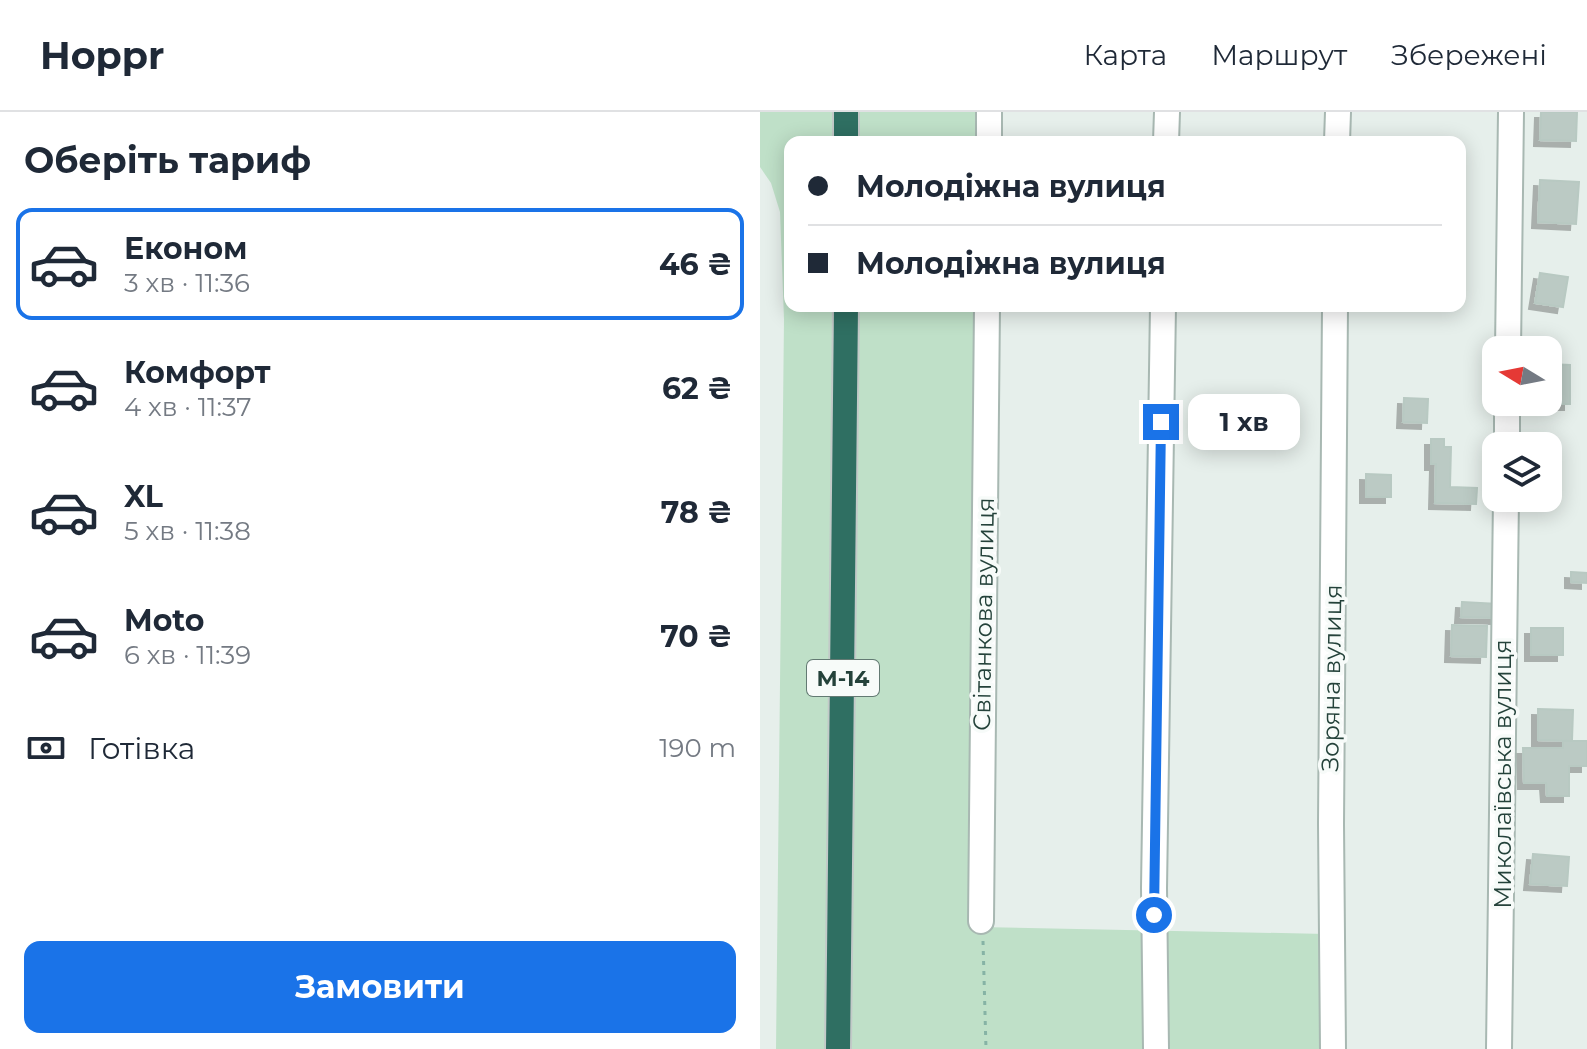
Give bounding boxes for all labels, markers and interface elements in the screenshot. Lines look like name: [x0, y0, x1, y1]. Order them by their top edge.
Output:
text: Hoppr: [40, 32, 164, 79]
text: Карта: [1083, 38, 1167, 72]
text: Маршрут: [1211, 38, 1347, 72]
text: Збережені: [1391, 38, 1547, 72]
text: Оберіть тариф: [24, 138, 311, 182]
text: Молодіжна вулиця: [856, 168, 1166, 205]
icon: car: [28, 228, 100, 300]
text: Економ: [124, 230, 248, 267]
text: Молодіжна вулиця: [856, 245, 1166, 282]
text: 46 ₴: [659, 246, 732, 283]
text: 3 хв · 11:36: [124, 267, 250, 299]
north arrow: [1482, 336, 1562, 416]
map controls: [1482, 336, 1562, 512]
icon: car: [28, 352, 100, 424]
text: Комфорт: [124, 354, 271, 391]
text: 62 ₴: [662, 370, 732, 407]
text: 4 хв · 11:37: [124, 391, 252, 423]
callout: 1 хв: [1189, 394, 1301, 450]
route end: [1143, 404, 1179, 440]
text: 1 хв: [1219, 406, 1269, 438]
button: layers: [1482, 432, 1562, 512]
icon: car: [28, 476, 100, 548]
text: XL: [124, 478, 163, 515]
text: 78 ₴: [661, 494, 732, 531]
street label: Світанкова вулиця: [967, 497, 1000, 731]
text: 5 хв · 11:38: [124, 515, 251, 547]
street label: Зоряна вулиця: [1315, 584, 1348, 772]
icon: car: [28, 600, 100, 672]
text: Moto: [124, 602, 205, 639]
text: 70 ₴: [660, 618, 732, 655]
text: 6 хв · 11:39: [124, 639, 251, 671]
street label: Миколаївська вулиця: [1488, 639, 1517, 909]
road number: М-14: [807, 660, 879, 696]
icon: cash: [24, 726, 68, 770]
text: Готівка: [88, 730, 195, 767]
text: 190 m: [659, 732, 736, 764]
route start: [1136, 897, 1172, 933]
button: Замовити: [24, 941, 736, 1033]

